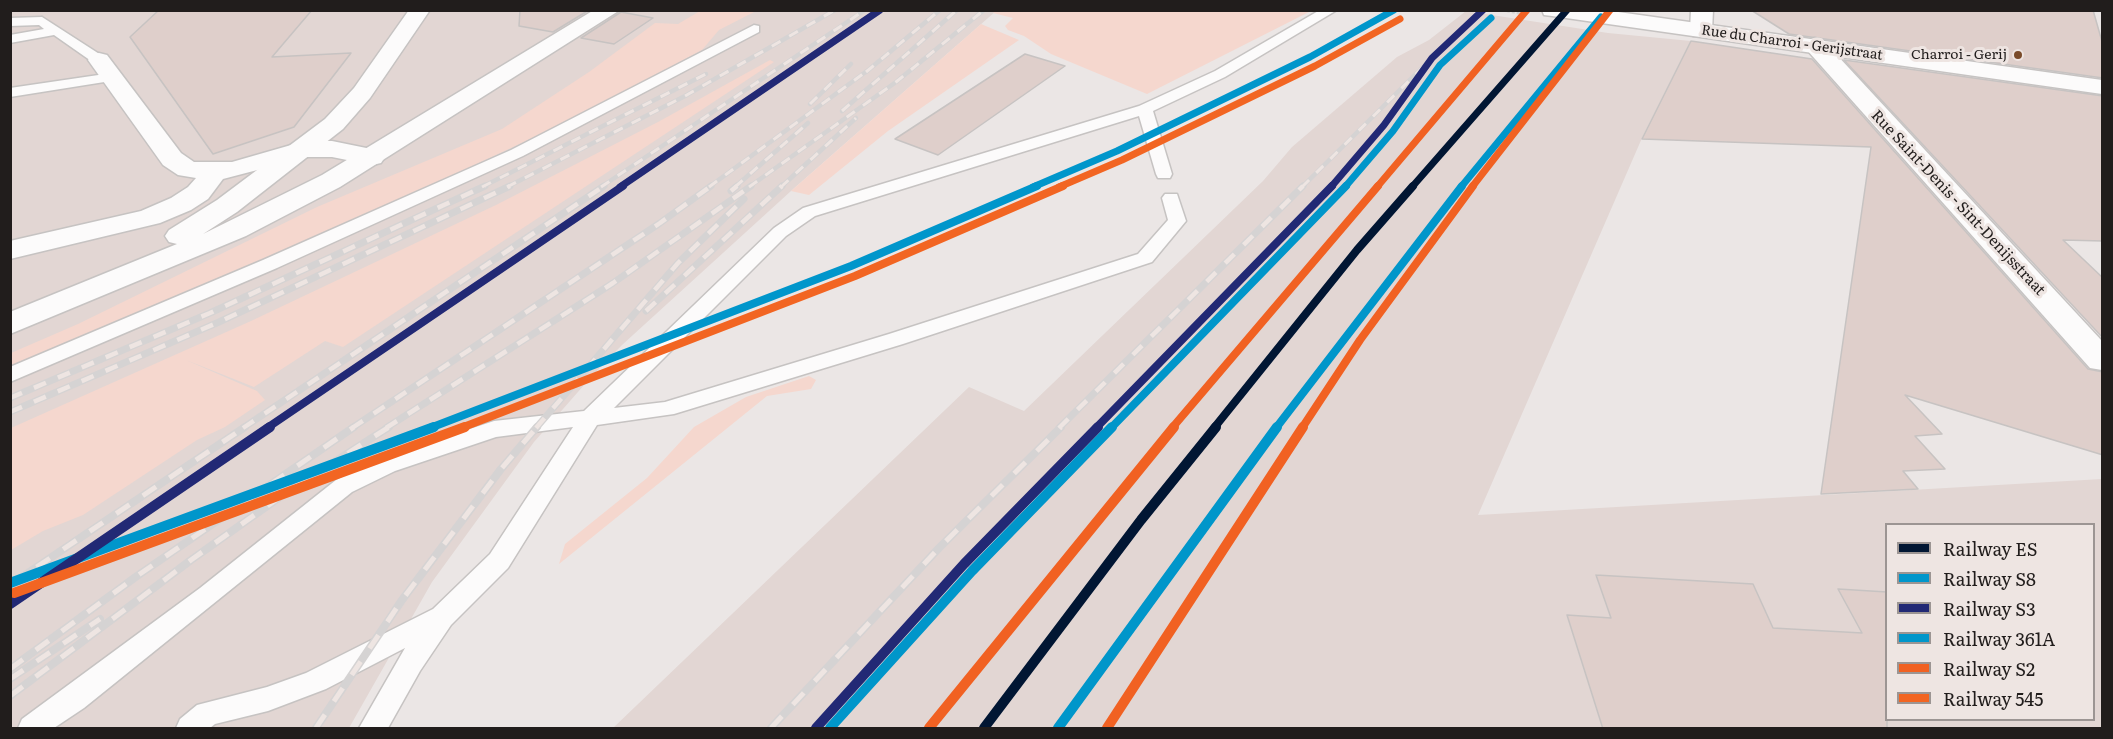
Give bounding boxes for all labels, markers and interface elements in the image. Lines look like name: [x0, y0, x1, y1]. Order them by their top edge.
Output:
street label: Rue du Charroi - Gerijstraat: [1700, 22, 1884, 64]
place label: Charroi - Gerij: [1911, 47, 2007, 63]
marker: Charroi - Gerij: [2012, 49, 2024, 61]
street label: Rue Saint-Denis - Sint-Denijsstraat: [1867, 107, 2049, 299]
legend: [1885, 523, 2095, 721]
text: Railway ES: [1943, 535, 2037, 562]
text: Railway S8: [1943, 565, 2036, 592]
text: Railway S3: [1943, 595, 2036, 622]
text: Railway 361A: [1943, 625, 2055, 652]
text: Railway S2: [1943, 655, 2035, 682]
text: Railway 545: [1943, 685, 2043, 712]

